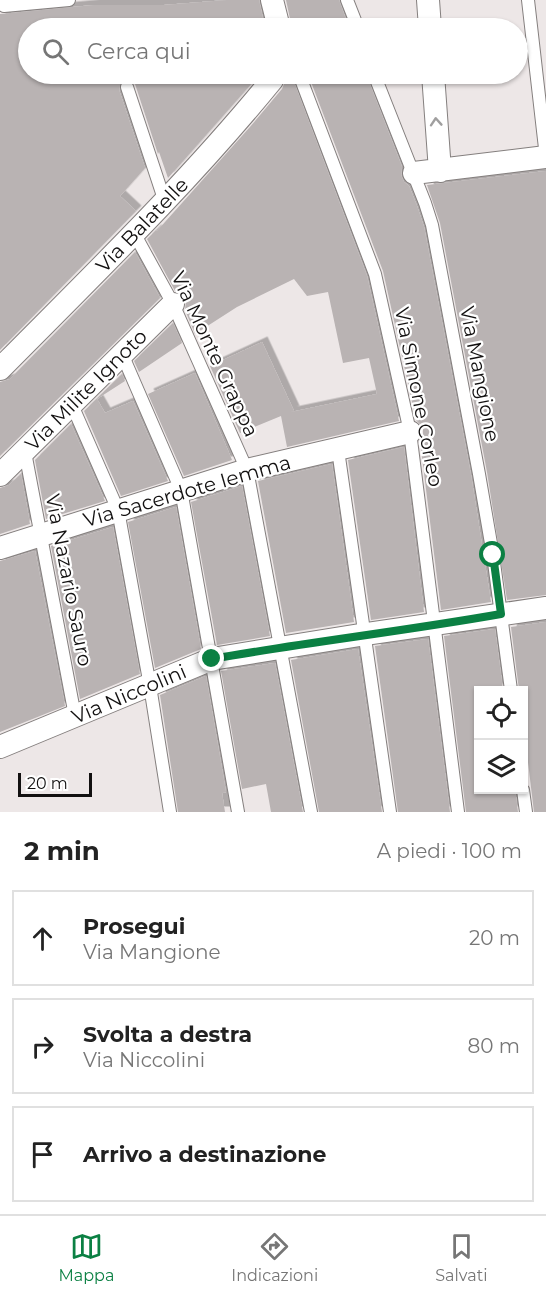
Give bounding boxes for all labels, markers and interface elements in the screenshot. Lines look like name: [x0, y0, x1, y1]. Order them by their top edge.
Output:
search box: [18, 18, 528, 84]
icon: search: [39, 35, 72, 68]
text: Cerca qui: [87, 38, 191, 65]
one-way arrow: [430, 118, 443, 127]
street label: Via Balatelle: [91, 173, 193, 277]
street label: Via Monte Grappa: [166, 268, 264, 440]
street label: Via Mangione: [455, 304, 505, 444]
street label: Via Simone Corleo: [390, 305, 448, 489]
street label: Via Milite Ignoto: [20, 324, 152, 456]
street label: Via Sacerdote Iemma: [81, 450, 293, 532]
street label: Via Nazario Sauro: [41, 492, 97, 668]
route start: [479, 541, 505, 567]
route end: [198, 645, 224, 671]
street label: Via Niccolini: [68, 659, 190, 729]
map controls: [474, 686, 528, 794]
button: locate: [474, 686, 528, 740]
button: layers: [474, 740, 528, 794]
scale bar: [18, 770, 92, 798]
text: 20 m: [27, 774, 68, 793]
text: 2 min: [24, 835, 100, 867]
text: A piedi · 100 m: [377, 839, 522, 863]
text: Prosegui: [83, 913, 185, 940]
icon: ahead: [26, 922, 59, 955]
text: 20 m: [469, 926, 520, 950]
text: Via Mangione: [83, 940, 221, 964]
text: Svolta a destra: [83, 1021, 252, 1048]
icon: right: [26, 1030, 59, 1063]
text: 80 m: [468, 1034, 520, 1058]
text: Via Niccolini: [83, 1048, 205, 1072]
icon: arrive: [26, 1138, 59, 1171]
text: Arrivo a destinazione: [83, 1141, 326, 1168]
tab: Mappa: [59, 1230, 114, 1285]
tab: Indicazioni: [231, 1230, 318, 1285]
tab: Salvati: [435, 1230, 487, 1285]

